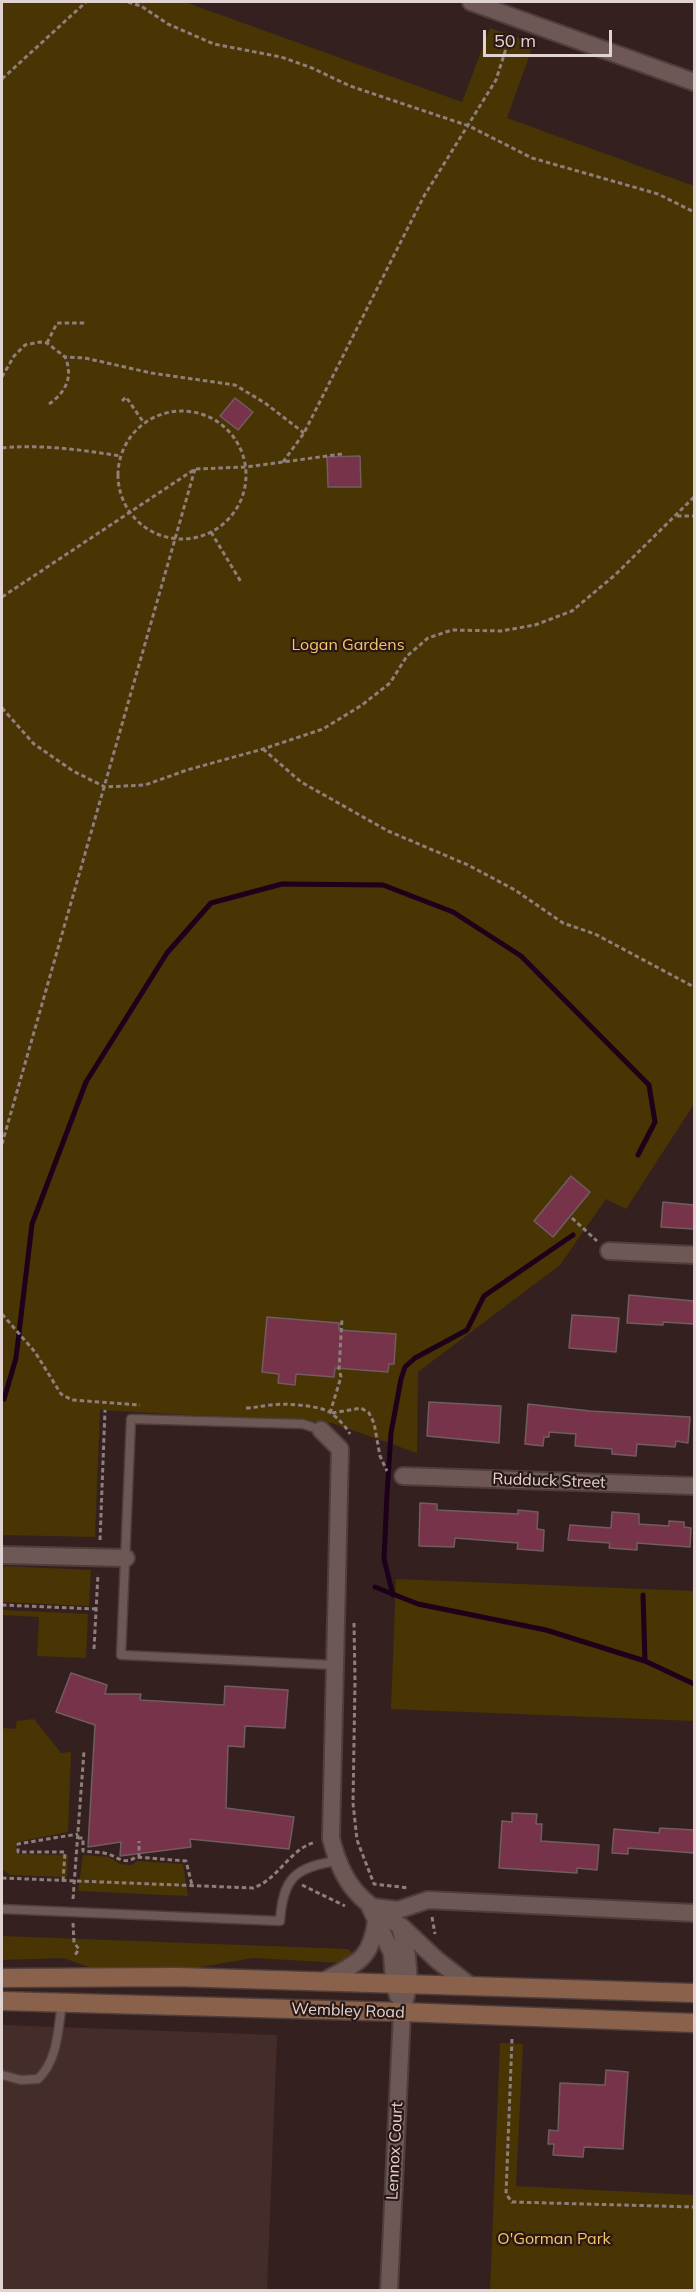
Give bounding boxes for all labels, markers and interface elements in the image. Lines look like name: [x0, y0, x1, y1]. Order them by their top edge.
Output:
scale bar: [486, 18, 615, 56]
text: 50 m: [494, 29, 536, 52]
park label: Logan Gardens: [291, 635, 405, 655]
street label: Rudduck Street: [492, 1469, 606, 1493]
street label: Wembley Road: [291, 1999, 405, 2023]
street label: Lennox Court: [383, 2101, 407, 2201]
park label: O'Gorman Park: [497, 2229, 611, 2249]

